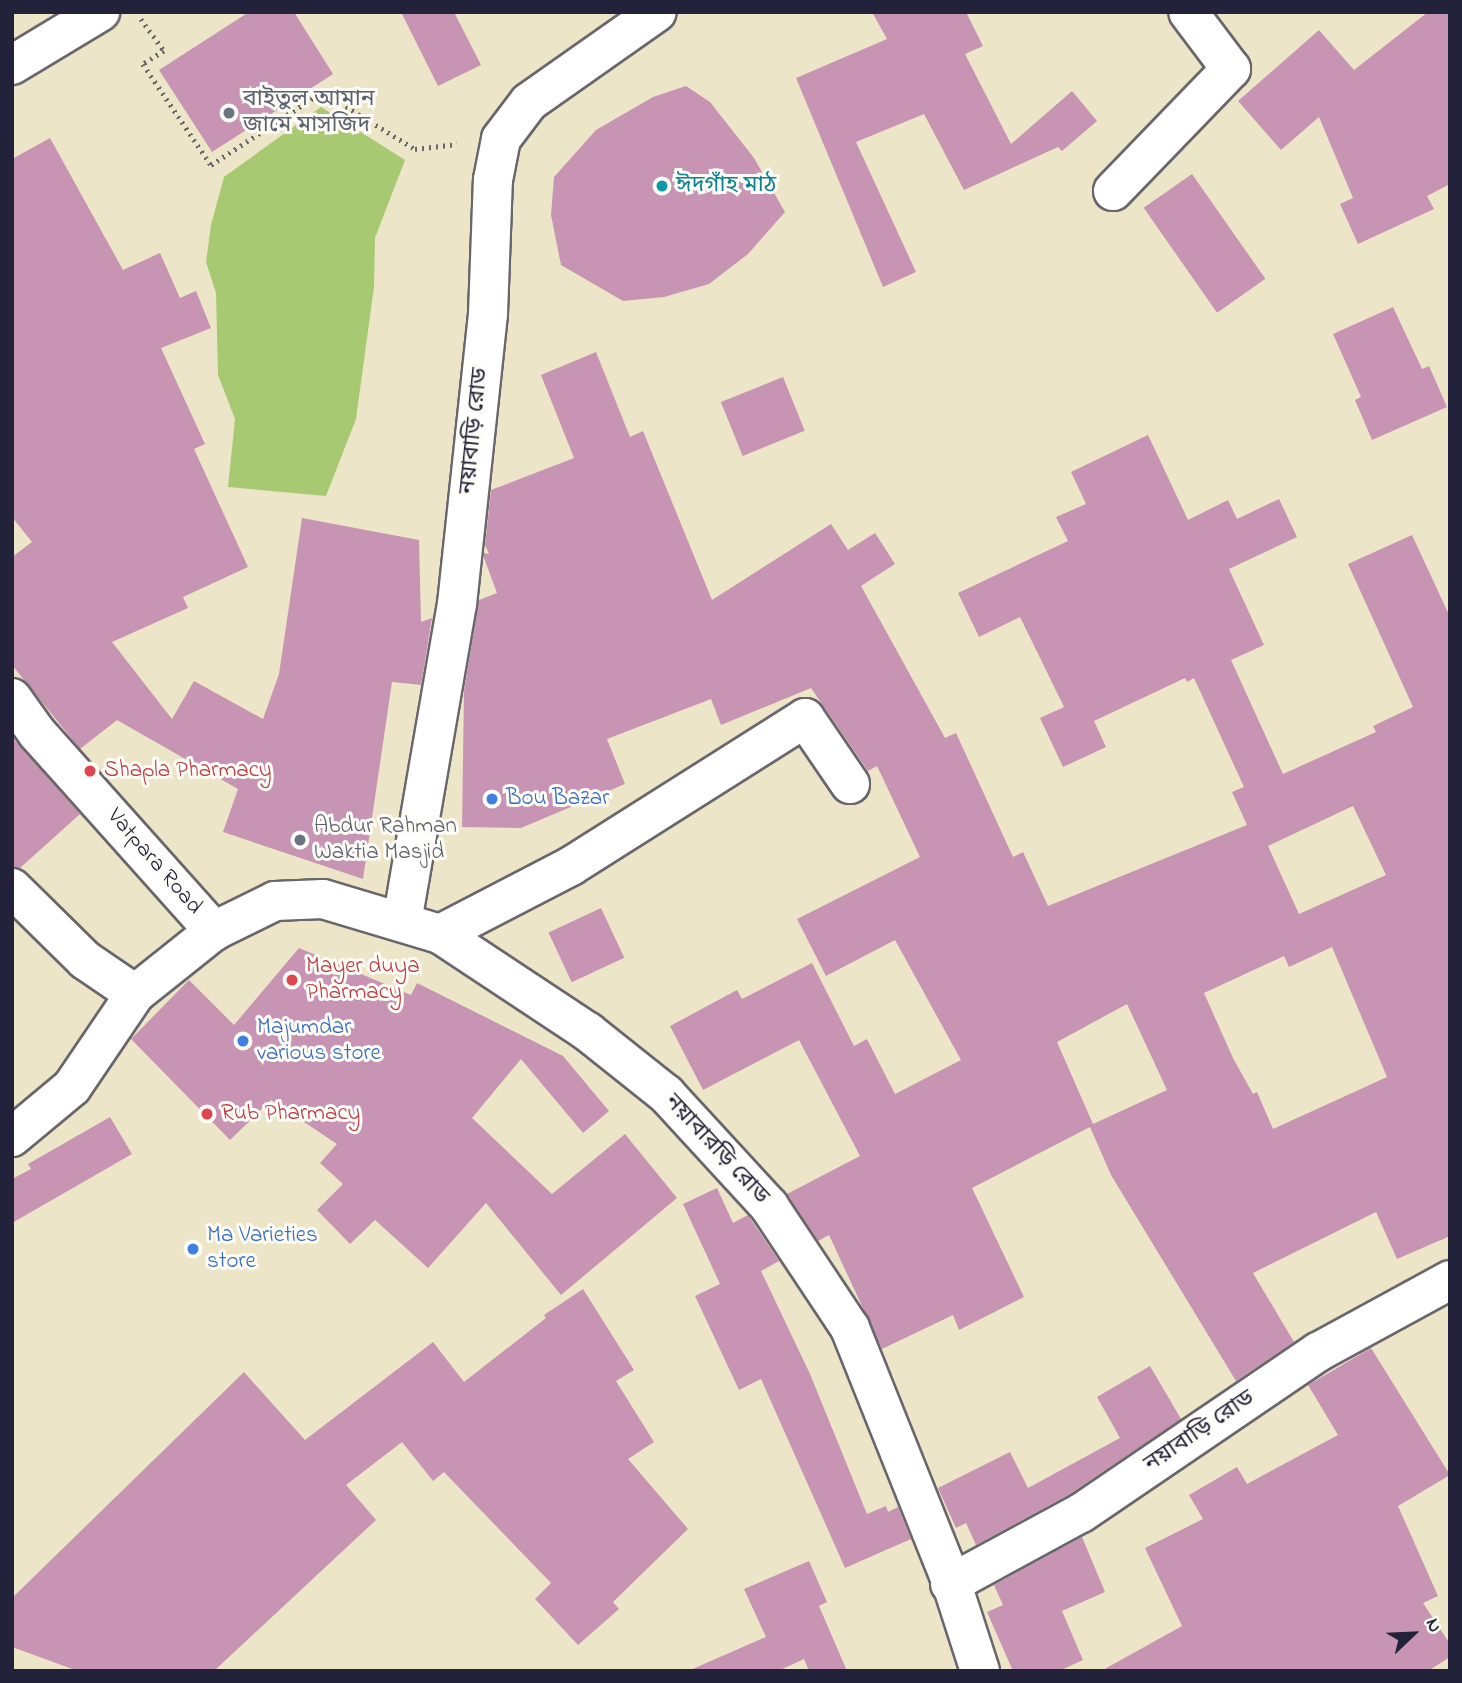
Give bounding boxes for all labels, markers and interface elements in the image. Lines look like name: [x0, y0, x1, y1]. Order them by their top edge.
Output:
place label: বাইতুল আমান জামে মাসজিদ: [243, 86, 375, 140]
marker: বাইতুল আমান জামে মাসজিদ: [221, 105, 237, 121]
place label: ঈদগাঁহ মাঠ: [676, 172, 776, 200]
marker: ঈদগাঁহ মাঠ: [654, 178, 670, 194]
street label: নয়াবাড়ি রোড: [455, 366, 495, 496]
place label: Shapla Pharmacy: [104, 757, 272, 785]
marker: Shapla Pharmacy: [82, 763, 98, 779]
place label: Bou Bazar: [506, 785, 609, 813]
marker: Bou Bazar: [484, 791, 500, 807]
street label: Vatpara Road: [101, 803, 207, 921]
place label: Abdur Rahman Waktia Masjid: [314, 813, 457, 867]
marker: Abdur Rahman Waktia Masjid: [292, 832, 308, 848]
place label: Mayer duya Pharmacy: [306, 953, 420, 1007]
marker: Mayer duya Pharmacy: [284, 972, 300, 988]
place label: Majumdar various store: [257, 1014, 381, 1068]
marker: Majumdar various store: [235, 1033, 251, 1049]
street label: নয়াবারড়ি রোড: [658, 1089, 774, 1211]
place label: Rub Pharmacy: [221, 1100, 360, 1128]
marker: Rub Pharmacy: [199, 1106, 215, 1122]
place label: Ma Varieties store: [207, 1222, 318, 1276]
marker: Ma Varieties store: [185, 1241, 201, 1257]
street label: নয়াবাড়ি রোড: [1140, 1385, 1260, 1479]
north arrow: [1378, 1599, 1448, 1669]
text: N: [1418, 1614, 1448, 1637]

